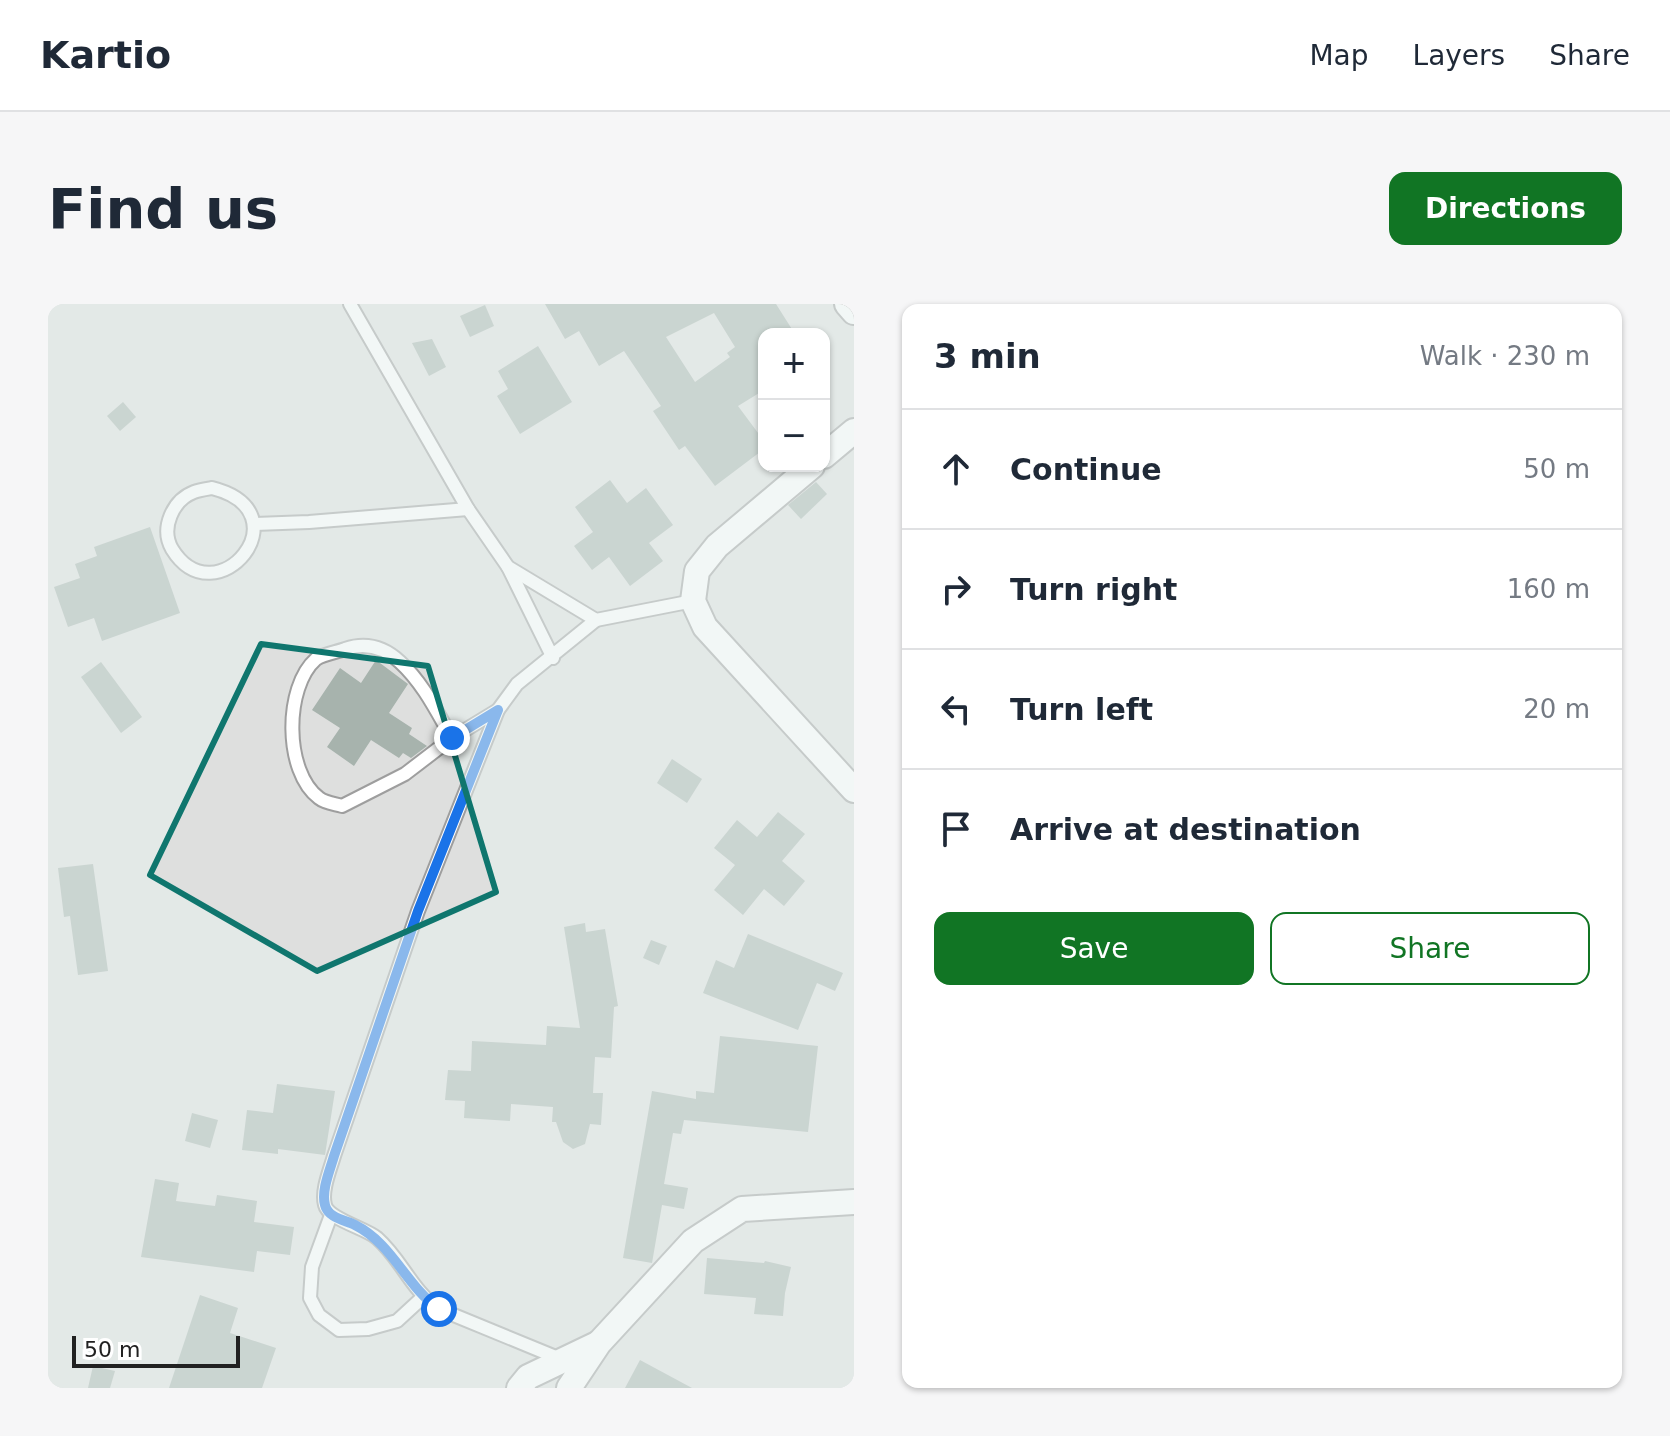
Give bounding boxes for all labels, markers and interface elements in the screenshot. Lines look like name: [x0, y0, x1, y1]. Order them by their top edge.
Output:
text: Kartio: [40, 33, 171, 77]
text: Map: [1309, 39, 1369, 72]
text: Layers: [1413, 39, 1505, 72]
text: Share: [1549, 39, 1630, 72]
button: Directions: [1389, 172, 1622, 245]
text: Find us: [48, 176, 278, 241]
map controls: [758, 328, 830, 472]
button: +: [758, 328, 830, 400]
text: 3 min: [934, 336, 1041, 376]
text: Walk · 230 m: [1420, 341, 1590, 371]
button: −: [758, 400, 830, 472]
icon: ahead: [934, 447, 978, 491]
text: Continue: [1010, 452, 1162, 487]
text: 50 m: [1523, 454, 1590, 484]
icon: right: [934, 567, 978, 611]
text: Turn right: [1010, 572, 1177, 607]
text: 160 m: [1507, 574, 1590, 604]
icon: left: [934, 687, 978, 731]
text: Turn left: [1010, 692, 1153, 727]
text: 20 m: [1523, 694, 1590, 724]
route end: [434, 720, 470, 756]
icon: arrive: [934, 807, 978, 851]
text: Arrive at destination: [1010, 812, 1361, 847]
button: Save: [934, 912, 1254, 985]
button: Share: [1270, 912, 1590, 985]
route start: [421, 1291, 457, 1327]
scale bar: [72, 1332, 240, 1368]
text: 50 m: [84, 1337, 140, 1362]

